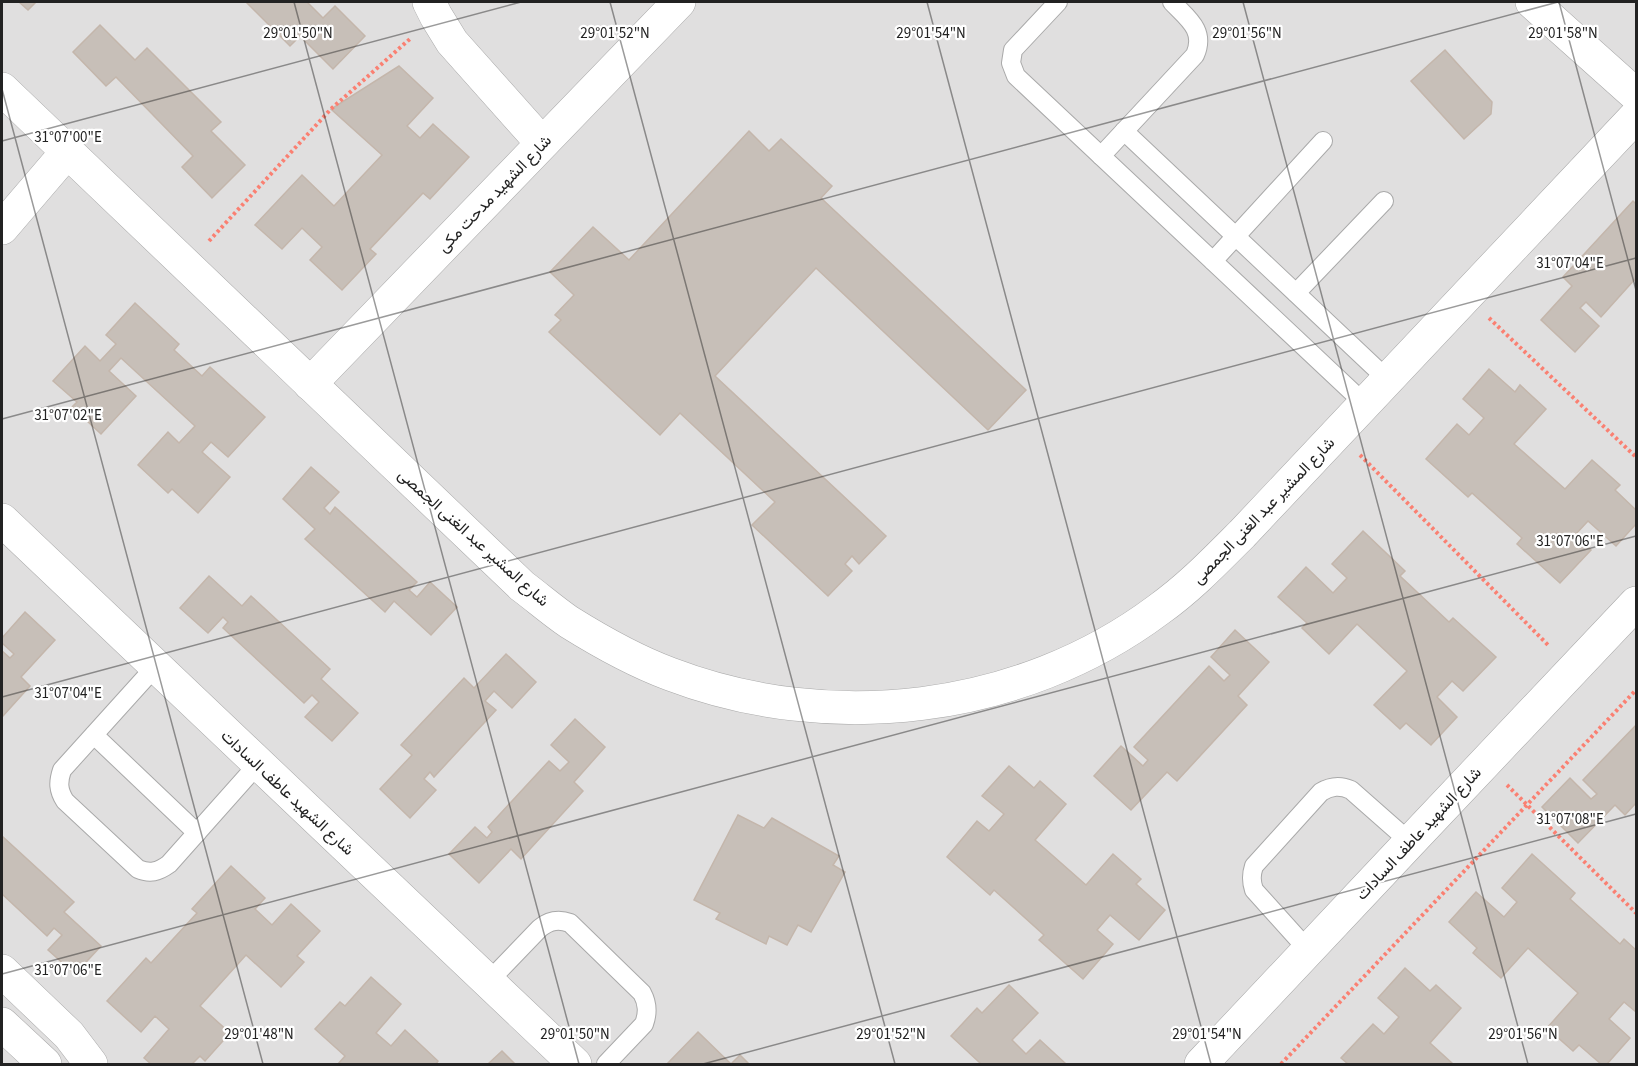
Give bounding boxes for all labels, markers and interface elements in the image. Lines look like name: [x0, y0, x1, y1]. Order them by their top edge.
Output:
text: 29°01'50"N: [263, 23, 333, 44]
text: 29°01'52"N: [580, 23, 650, 44]
text: 29°01'54"N: [896, 23, 966, 44]
text: 29°01'56"N: [1212, 23, 1282, 44]
text: 29°01'58"N: [1528, 23, 1598, 44]
text: 31°07'00"E: [34, 127, 102, 148]
street label: شارع الشهيد مدحت مكى: [433, 130, 557, 257]
text: 31°07'04"E: [1536, 253, 1604, 274]
text: 31°07'02"E: [34, 405, 102, 426]
street label: شارع المشير عبد الغنى الجمصى: [1187, 432, 1340, 589]
street label: شارع المشير عبد الغنى الجمصى: [393, 464, 554, 612]
text: 31°07'06"E: [1536, 531, 1604, 552]
text: 31°07'04"E: [34, 683, 102, 704]
street label: شارع الشهيد عاطف السادات: [216, 725, 359, 860]
street label: شارع الشهيد عاطف السادات: [1351, 762, 1486, 905]
text: 31°07'08"E: [1536, 809, 1604, 830]
text: 31°07'06"E: [34, 960, 102, 981]
text: 29°01'48"N: [224, 1024, 294, 1045]
text: 29°01'50"N: [540, 1024, 610, 1045]
text: 29°01'52"N: [856, 1024, 926, 1045]
text: 29°01'54"N: [1172, 1024, 1242, 1045]
text: 29°01'56"N: [1488, 1024, 1558, 1045]

